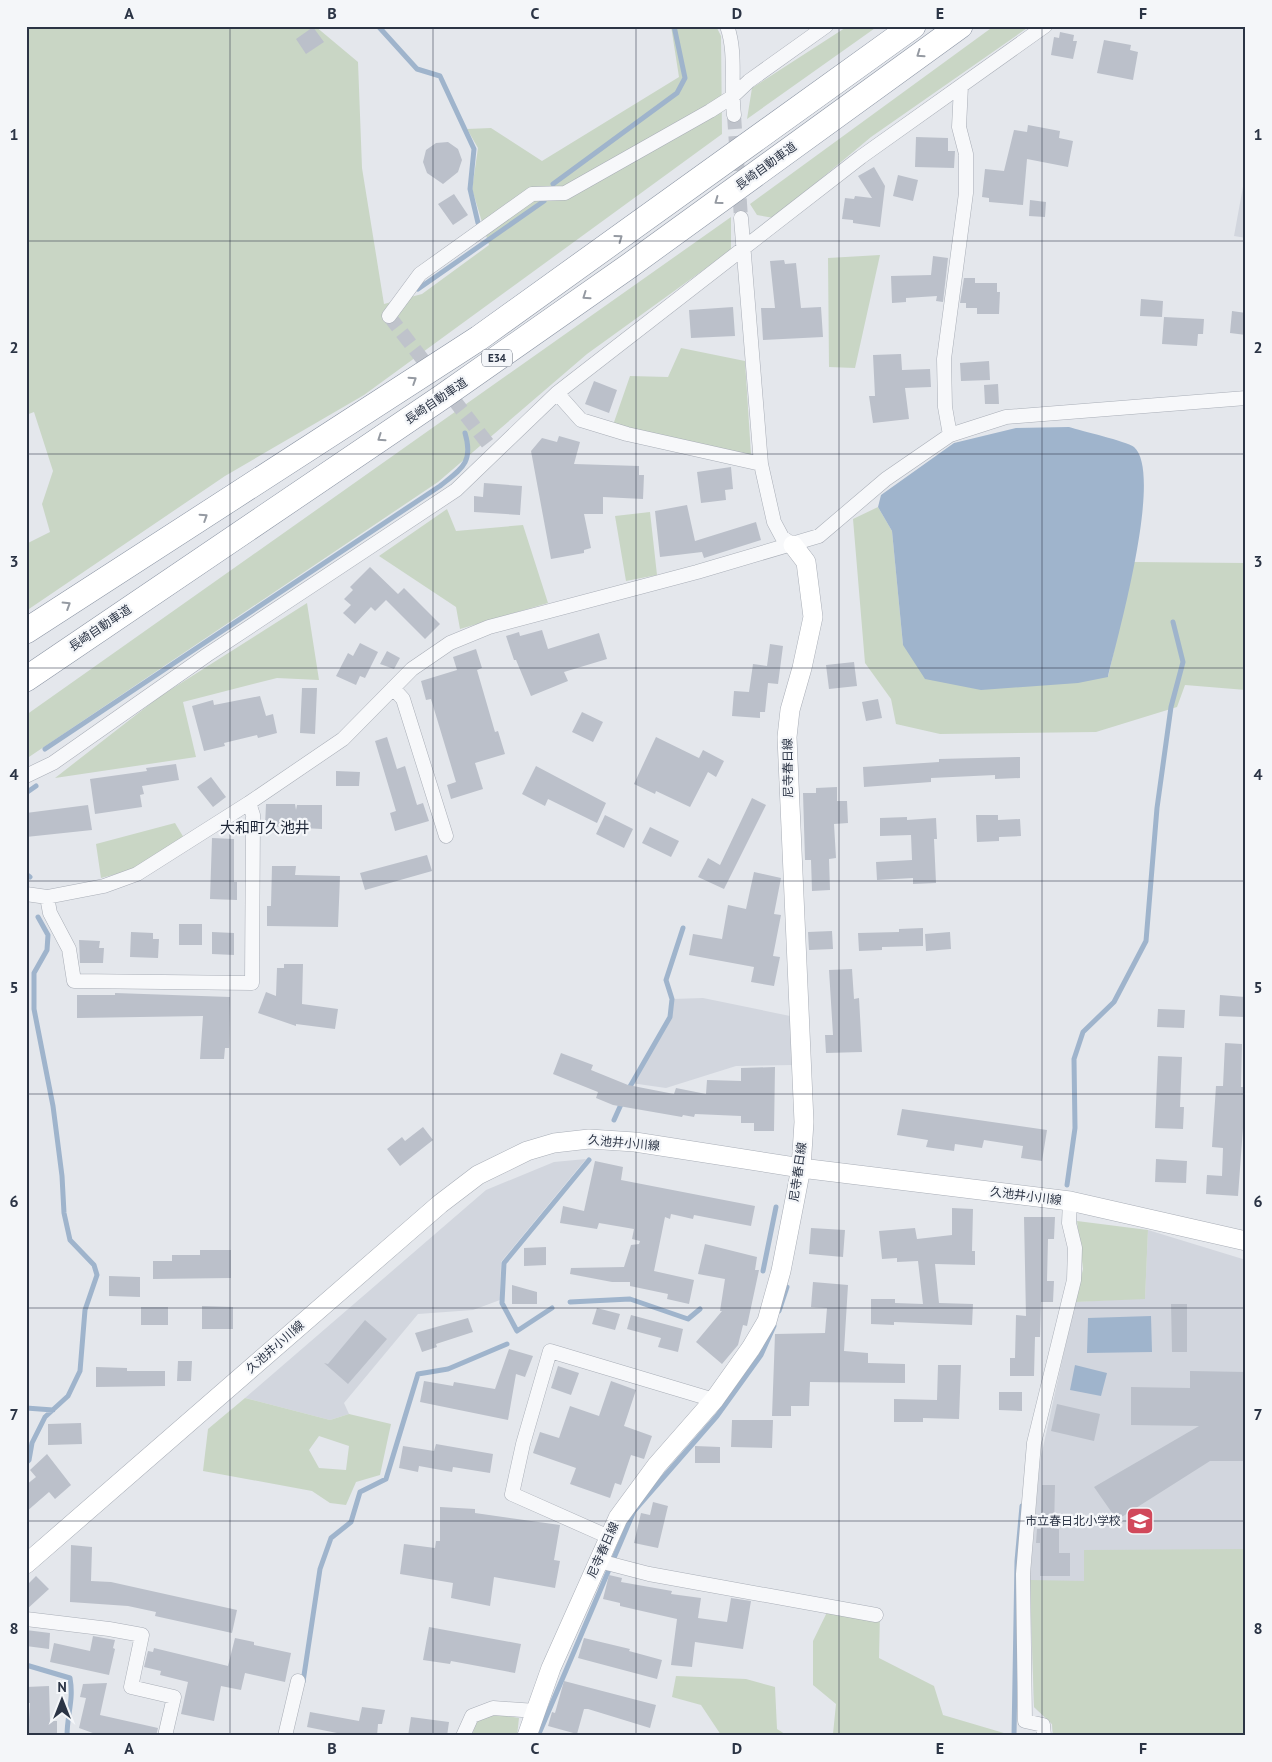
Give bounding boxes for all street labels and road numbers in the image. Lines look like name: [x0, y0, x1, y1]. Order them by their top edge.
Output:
street label: 長崎自動車道: [732, 138, 799, 193]
road number: E34: [482, 349, 512, 366]
street label: 長崎自動車道: [402, 374, 470, 427]
street label: 長崎自動車道: [66, 601, 134, 654]
street label: 尼寺春日線: [779, 738, 796, 798]
street label: 久池井小川線: [588, 1132, 661, 1153]
street label: 尼寺春日線: [786, 1141, 809, 1203]
street label: 久池井小川線: [989, 1184, 1063, 1207]
street label: 久池井小川線: [243, 1317, 307, 1376]
street label: 尼寺春日線: [583, 1519, 622, 1580]

